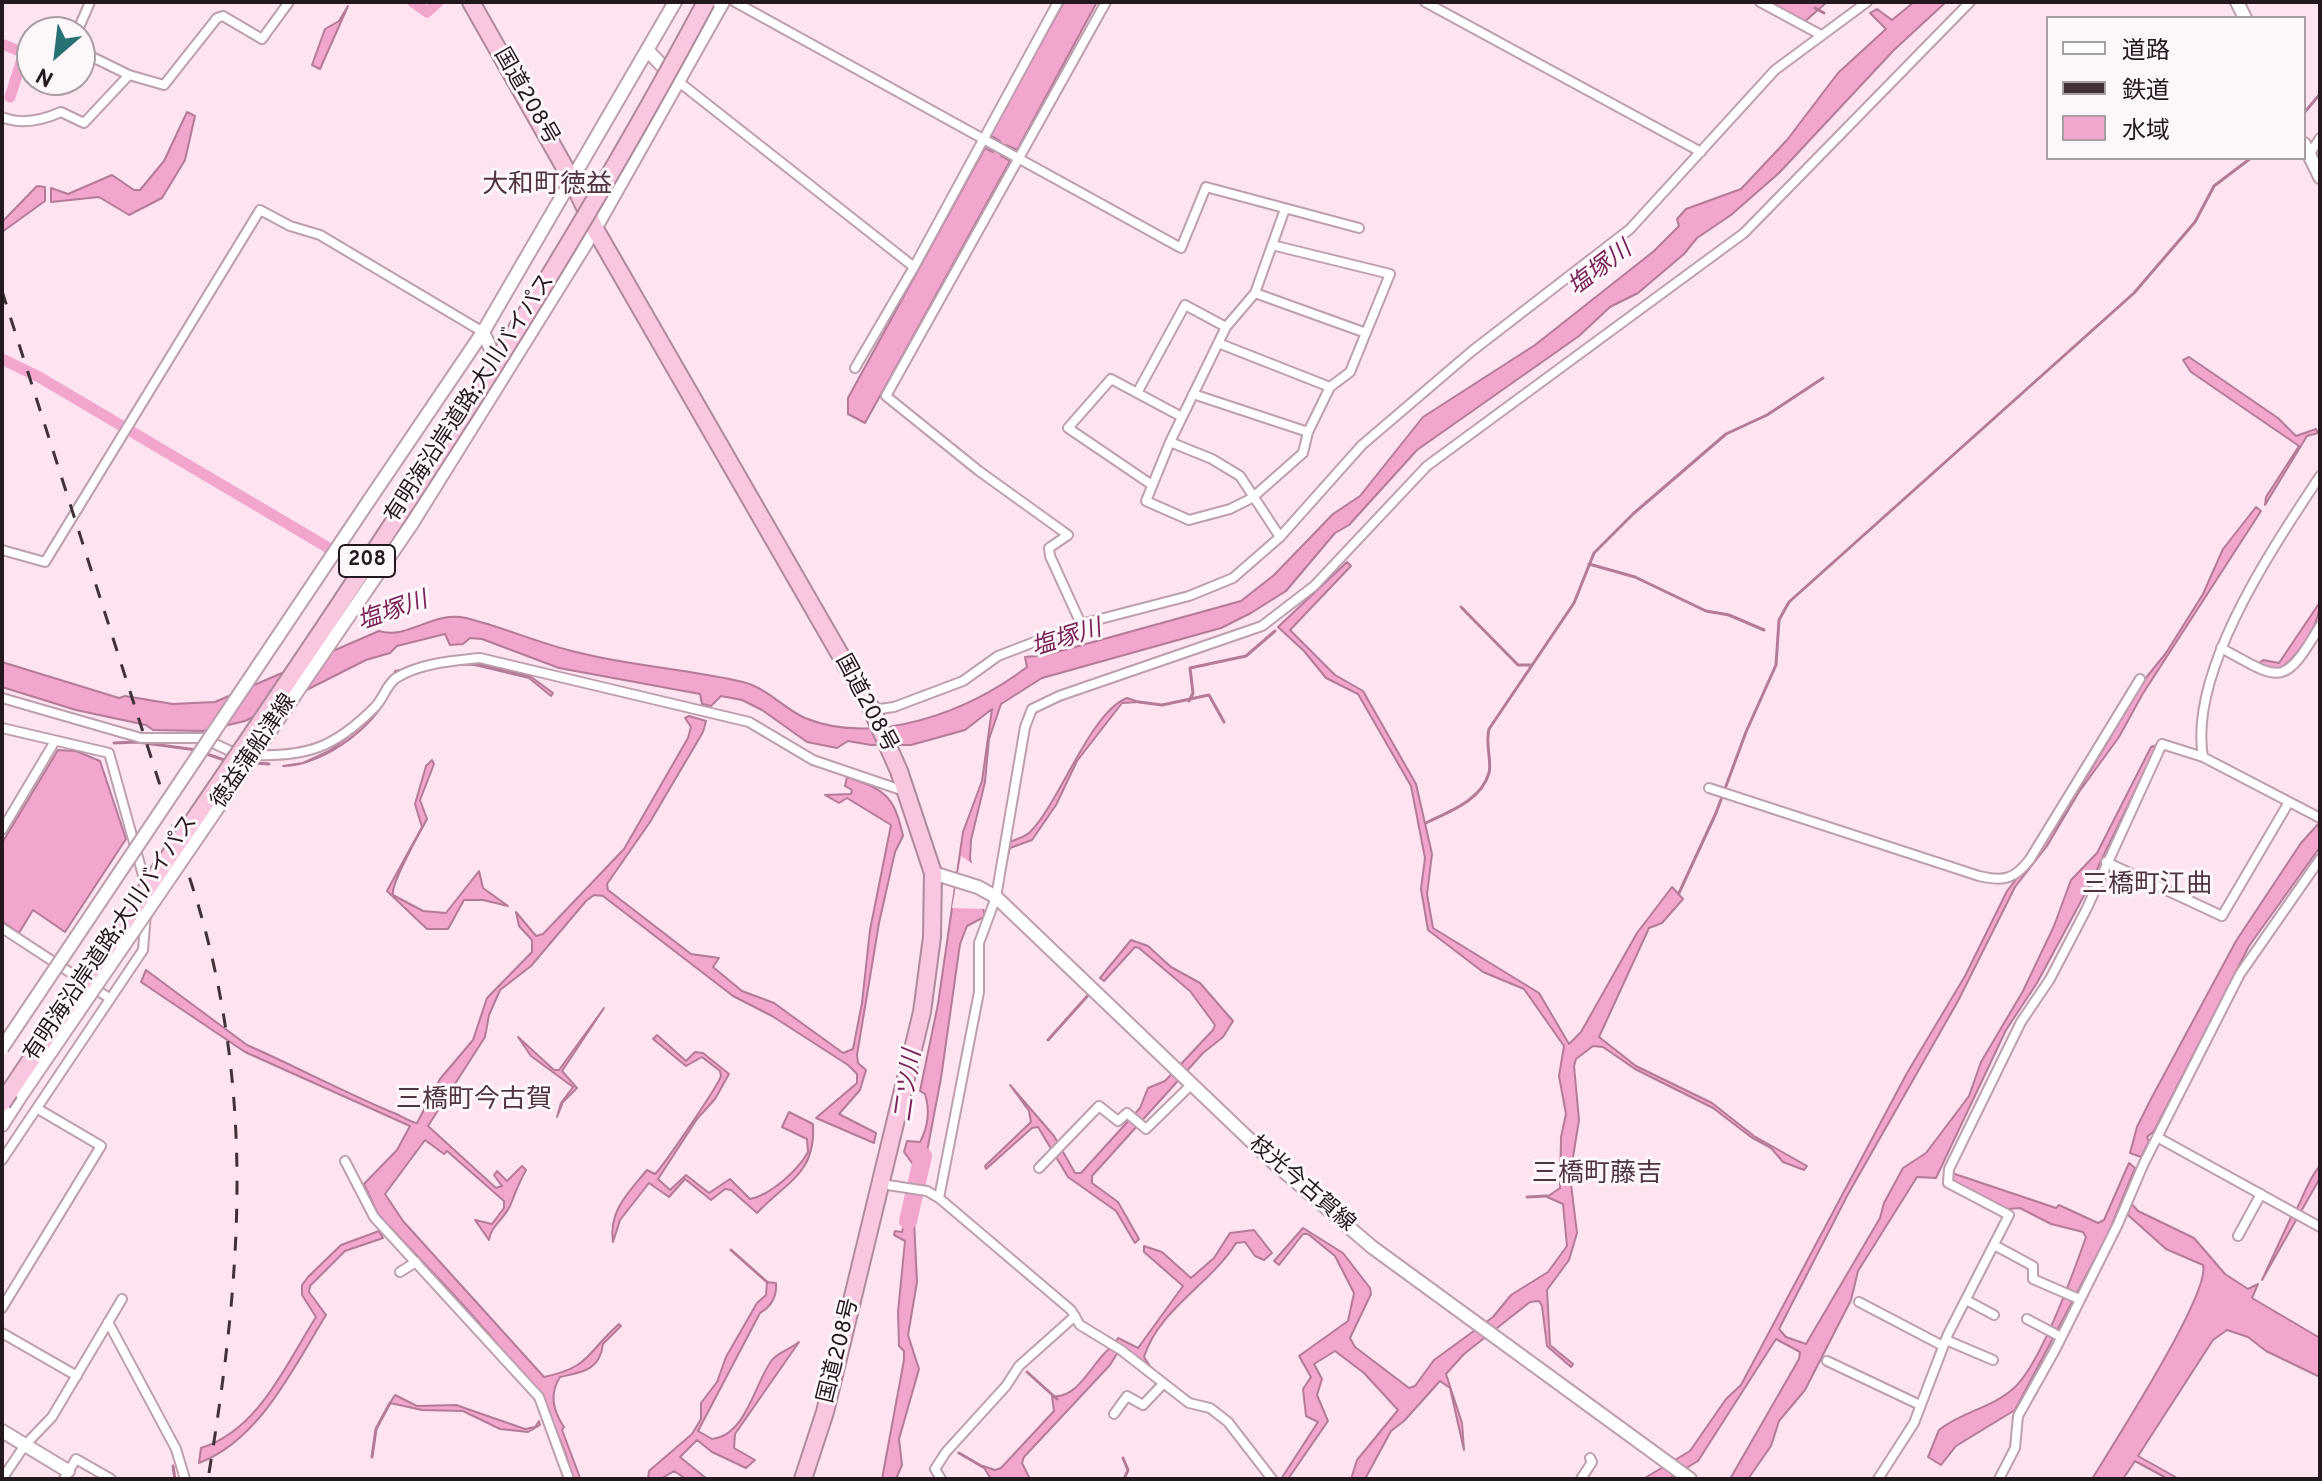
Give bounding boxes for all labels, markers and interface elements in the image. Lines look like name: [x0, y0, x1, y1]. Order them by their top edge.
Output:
north arrow: [16, 16, 96, 96]
legend: [2046, 16, 2306, 160]
text: 道路: [2122, 37, 2170, 67]
street label: 国道208号: [487, 44, 563, 150]
text: N: [32, 60, 59, 91]
text: 鉄道: [2122, 77, 2170, 107]
text: 水域: [2122, 117, 2170, 147]
district label: 大和町徳益: [482, 171, 612, 203]
water label: 塩塚川: [1564, 237, 1638, 303]
street label: 有明海沿岸道路;大川バイパス: [381, 270, 561, 528]
road number: 208: [339, 545, 395, 577]
water label: 塩塚川: [354, 588, 432, 638]
water label: 塩塚川: [1028, 616, 1106, 664]
street label: 国道208号: [828, 651, 902, 757]
street label: 徳益蒲船津線: [207, 690, 303, 814]
street label: 有明海沿岸道路;大川バイパス: [20, 811, 204, 1067]
district label: 三橋町江曲: [2082, 871, 2212, 903]
water label: 二ツ川: [891, 1048, 929, 1124]
district label: 三橋町今古賀: [396, 1086, 552, 1118]
street label: 枝光今古賀線: [1243, 1132, 1359, 1238]
district label: 三橋町藤吉: [1532, 1160, 1662, 1192]
street label: 国道208号: [814, 1296, 866, 1406]

